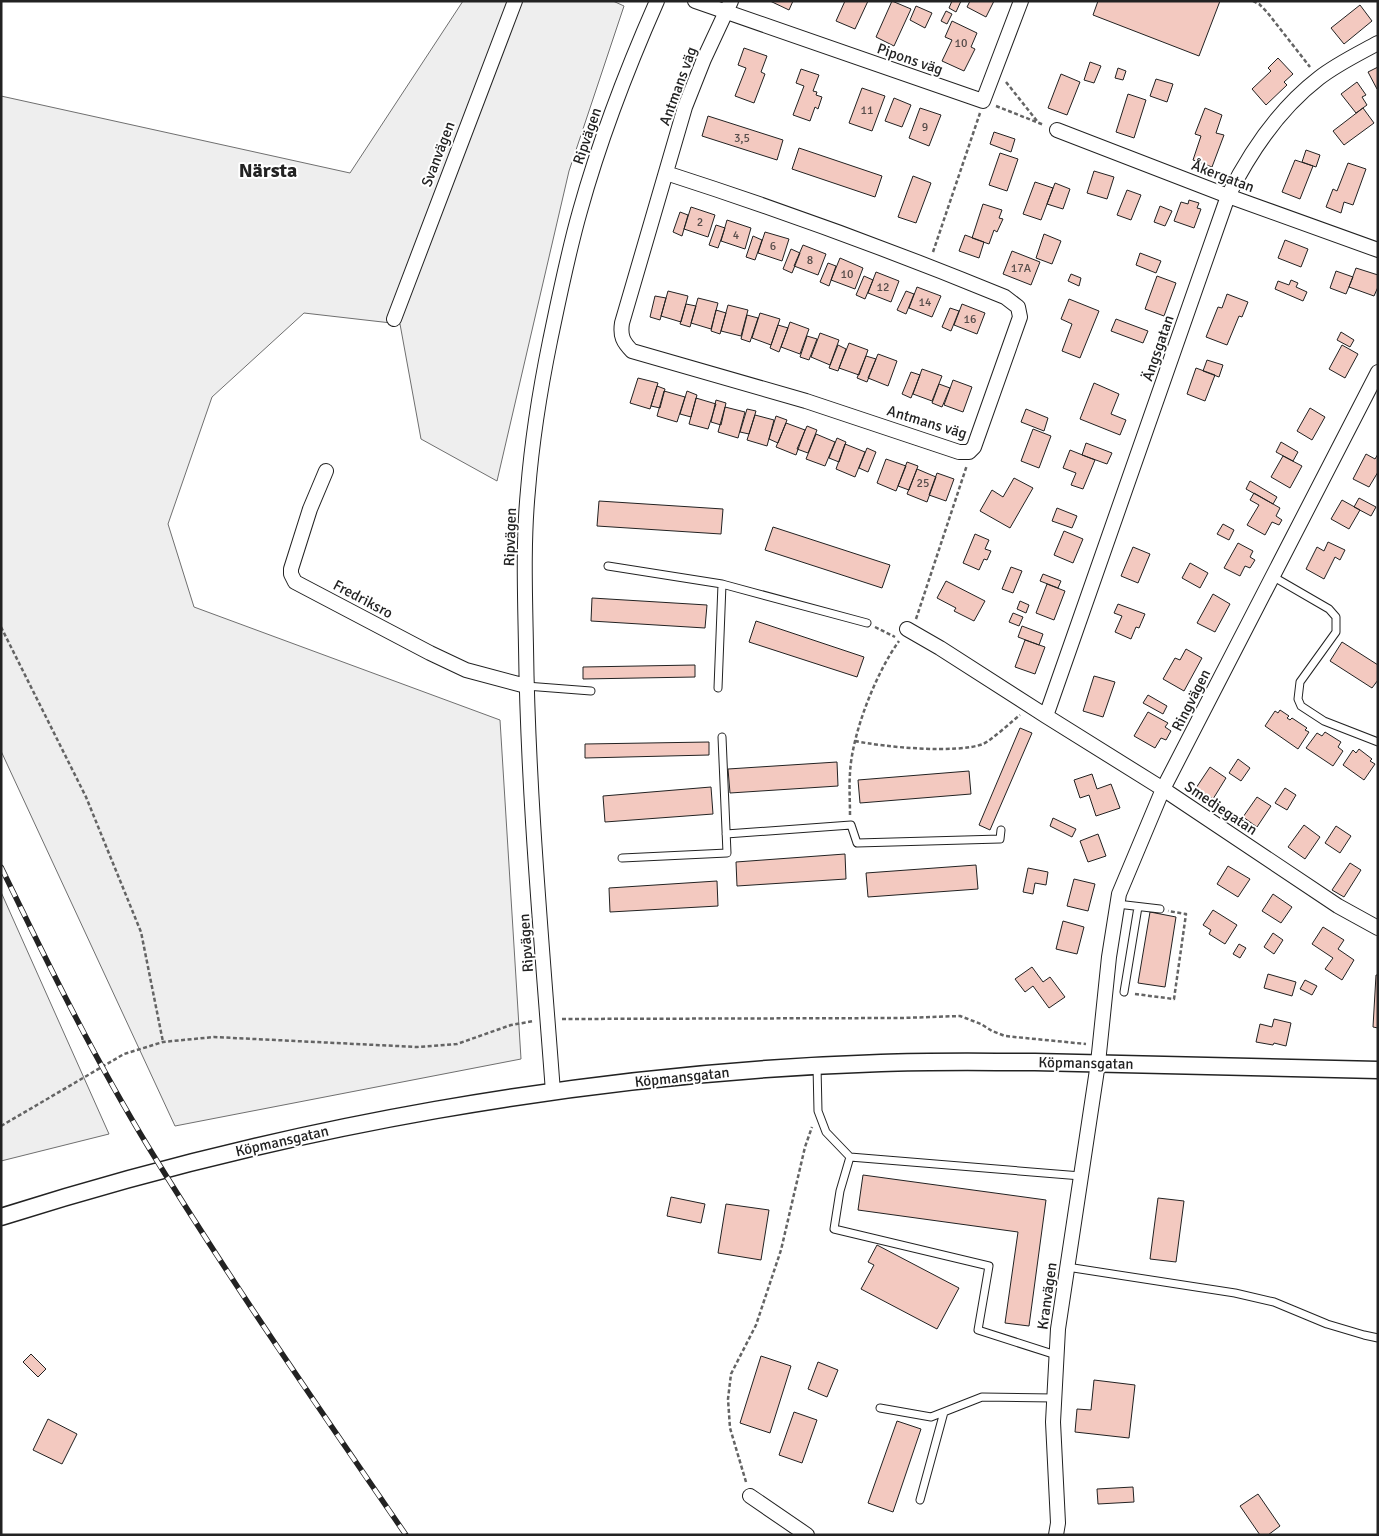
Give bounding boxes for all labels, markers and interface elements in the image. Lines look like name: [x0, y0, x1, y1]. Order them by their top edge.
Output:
house number: 10: [955, 36, 967, 51]
street label: Pipons väg: [875, 39, 945, 79]
street label: Antmans väg: [655, 44, 701, 128]
house number: 11: [861, 103, 873, 118]
street label: Ripvägen: [569, 105, 605, 167]
street label: Svanvägen: [417, 119, 459, 189]
house number: 9: [922, 120, 928, 135]
house number: 3,5: [734, 131, 750, 146]
street label: Åkergatan: [1189, 156, 1257, 196]
district label: Närsta: [239, 158, 297, 183]
house number: 2: [697, 215, 703, 230]
house number: 4: [733, 228, 740, 243]
house number: 6: [770, 239, 776, 254]
house number: 8: [807, 253, 813, 268]
house number: 17A: [1011, 261, 1032, 276]
house number: 10: [841, 267, 853, 282]
house number: 12: [877, 280, 889, 295]
house number: 14: [919, 295, 932, 310]
house number: 16: [964, 312, 976, 327]
street label: Ängsgatan: [1138, 313, 1178, 383]
street label: Antmans väg: [885, 401, 969, 443]
house number: 25: [917, 476, 929, 491]
street label: Ripvägen: [500, 507, 520, 567]
street label: Fredriksro: [330, 576, 396, 622]
street label: Ringvägen: [1168, 666, 1214, 734]
street label: Smedjegatan: [1181, 777, 1261, 839]
street label: Ripvägen: [515, 913, 537, 973]
street label: Köpmansgatan: [1038, 1053, 1134, 1073]
street label: Köpmansgatan: [634, 1063, 730, 1091]
street label: Köpmansgatan: [234, 1122, 330, 1160]
street label: Kranvägen: [1033, 1261, 1061, 1331]

